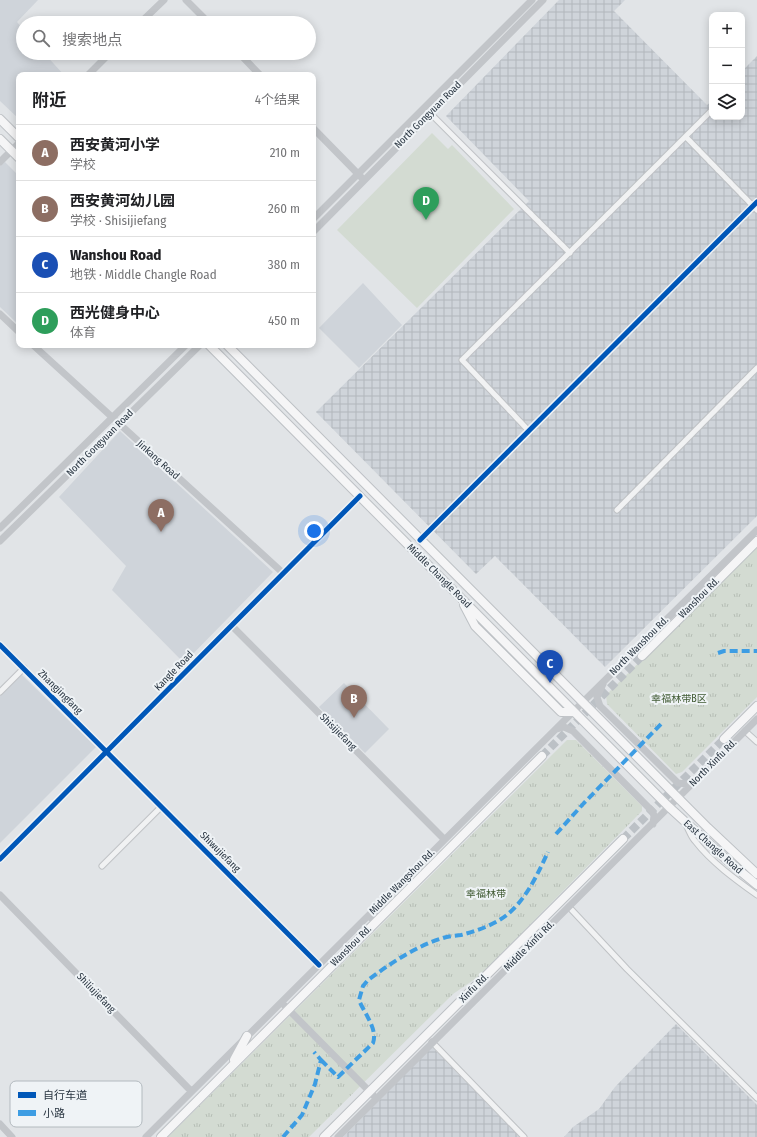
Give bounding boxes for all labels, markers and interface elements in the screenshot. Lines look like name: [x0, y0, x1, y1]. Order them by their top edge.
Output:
map controls: [709, 12, 745, 120]
button: +: [709, 12, 745, 48]
search box: [16, 16, 316, 60]
icon: search: [30, 27, 52, 49]
text: 搜索地点: [62, 31, 122, 49]
button: −: [709, 48, 745, 84]
street label: North Gongyuan Road: [392, 79, 464, 151]
button: layers: [709, 84, 745, 120]
text: 附近: [32, 90, 66, 111]
text: 4个结果: [255, 92, 300, 107]
text: 西安黄河小学: [70, 136, 160, 154]
text: A: [41, 145, 49, 160]
text: 210 m: [270, 145, 300, 160]
text: 学校: [70, 157, 96, 172]
pin: D: [413, 187, 439, 220]
text: 西安黄河幼儿园: [70, 192, 175, 210]
text: B: [41, 201, 49, 216]
text: 260 m: [268, 201, 300, 216]
text: 学校 · Shisijiefang: [70, 213, 166, 228]
text: Wanshou Road: [70, 246, 162, 264]
text: C: [42, 257, 48, 272]
text: 380 m: [268, 257, 300, 272]
text: 地铁 · Middle Changle Road: [70, 267, 217, 282]
text: 西光健身中心: [70, 304, 160, 322]
text: D: [41, 313, 49, 328]
text: 450 m: [268, 313, 300, 328]
text: 体育: [70, 325, 96, 340]
street label: North Gongyuan Road: [64, 407, 136, 479]
street label: Jinkang Road: [134, 438, 182, 482]
pin: A: [148, 499, 174, 532]
your location: [304, 521, 324, 541]
street label: Middle Changle Road: [404, 541, 474, 611]
street label: Wanshou Rd.: [676, 575, 722, 621]
street label: North Wanshou Rd.: [607, 614, 671, 678]
street label: Kangle Road: [152, 649, 196, 693]
pin: C: [537, 650, 563, 683]
street label: Zhangjingfang: [35, 667, 85, 717]
pin: B: [341, 685, 367, 718]
park label: 幸福林带B区: [651, 693, 707, 705]
street label: Shisijiefang: [317, 711, 359, 753]
street label: North Xinfu Rd.: [687, 737, 739, 789]
street label: East Changle Road: [681, 817, 745, 877]
street label: Shiwujiefang: [197, 829, 243, 875]
street label: Middle Wangshou Rd.: [367, 847, 437, 917]
park label: 幸福林带: [466, 888, 506, 900]
street label: Middle Xinfu Rd.: [501, 918, 557, 974]
street label: Wanshou Rd.: [328, 923, 374, 969]
street label: Shiliujiefang: [74, 971, 118, 1016]
street label: Xinfu Rd.: [457, 971, 491, 1005]
legend: [10, 1081, 142, 1127]
text: 自行车道: [43, 1089, 87, 1102]
text: 小路: [43, 1107, 65, 1120]

